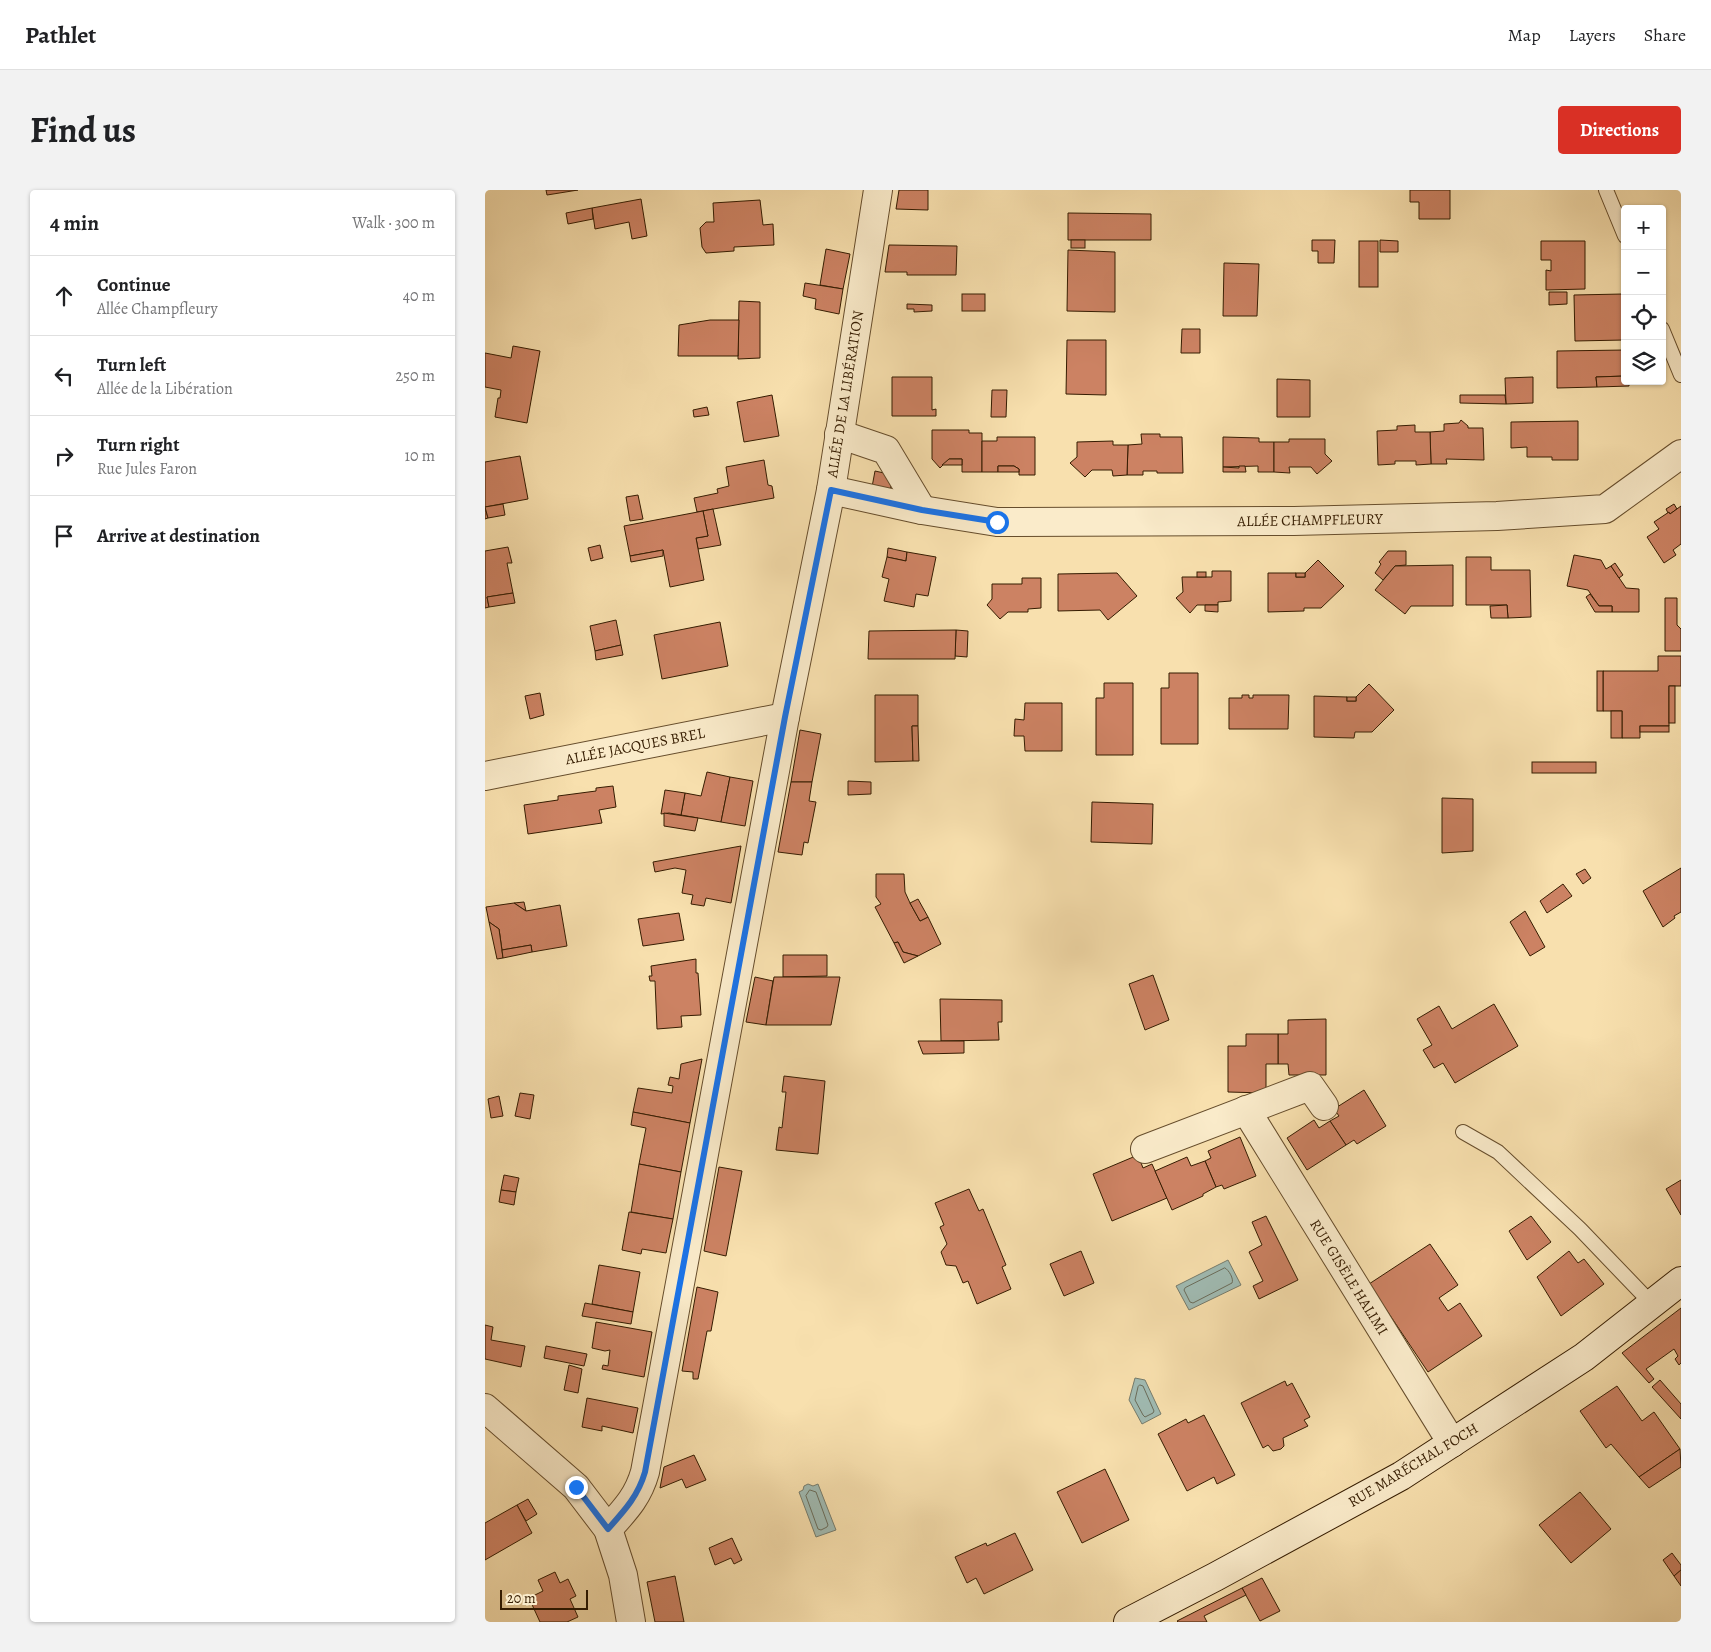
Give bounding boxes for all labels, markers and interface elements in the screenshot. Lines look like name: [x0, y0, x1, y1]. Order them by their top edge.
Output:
text: Pathlet: [25, 19, 96, 51]
text: Map: [1508, 23, 1541, 47]
text: Layers: [1569, 23, 1616, 47]
text: Share: [1644, 23, 1686, 47]
text: Find us: [30, 106, 136, 154]
button: Directions: [1558, 106, 1681, 154]
map controls: [1621, 205, 1666, 385]
button: +: [1621, 205, 1666, 250]
text: 4 min: [50, 209, 99, 237]
text: Walk · 300 m: [352, 212, 435, 234]
button: −: [1621, 250, 1666, 295]
text: Continue: [97, 272, 171, 298]
icon: ahead: [50, 282, 78, 310]
text: 40 m: [403, 285, 435, 307]
button: locate: [1621, 295, 1666, 340]
text: Allée Champfleury: [97, 298, 218, 320]
street label: ALLÉE DE LA LIBÉRATION: [822, 309, 868, 480]
button: layers: [1621, 340, 1666, 385]
text: Turn left: [97, 352, 166, 378]
icon: left: [50, 362, 78, 390]
text: 250 m: [396, 365, 435, 387]
text: Allée de la Libération: [97, 378, 233, 400]
text: Turn right: [97, 432, 179, 458]
icon: right: [50, 442, 78, 470]
text: 10 m: [405, 445, 435, 467]
text: Rue Jules Faron: [97, 458, 197, 480]
street label: ALLÉE CHAMPFLEURY: [1236, 509, 1384, 531]
route start: [986, 511, 1009, 534]
icon: arrive: [50, 522, 78, 550]
text: Arrive at destination: [97, 523, 260, 549]
street label: ALLÉE JACQUES BREL: [563, 723, 707, 770]
street label: RUE GISÈLE HALIMI: [1305, 1215, 1393, 1339]
street label: RUE MARÉCHAL FOCH: [1344, 1418, 1482, 1512]
route end: [565, 1476, 588, 1499]
scale bar: [500, 1587, 587, 1610]
text: 20 m: [507, 1589, 536, 1608]

